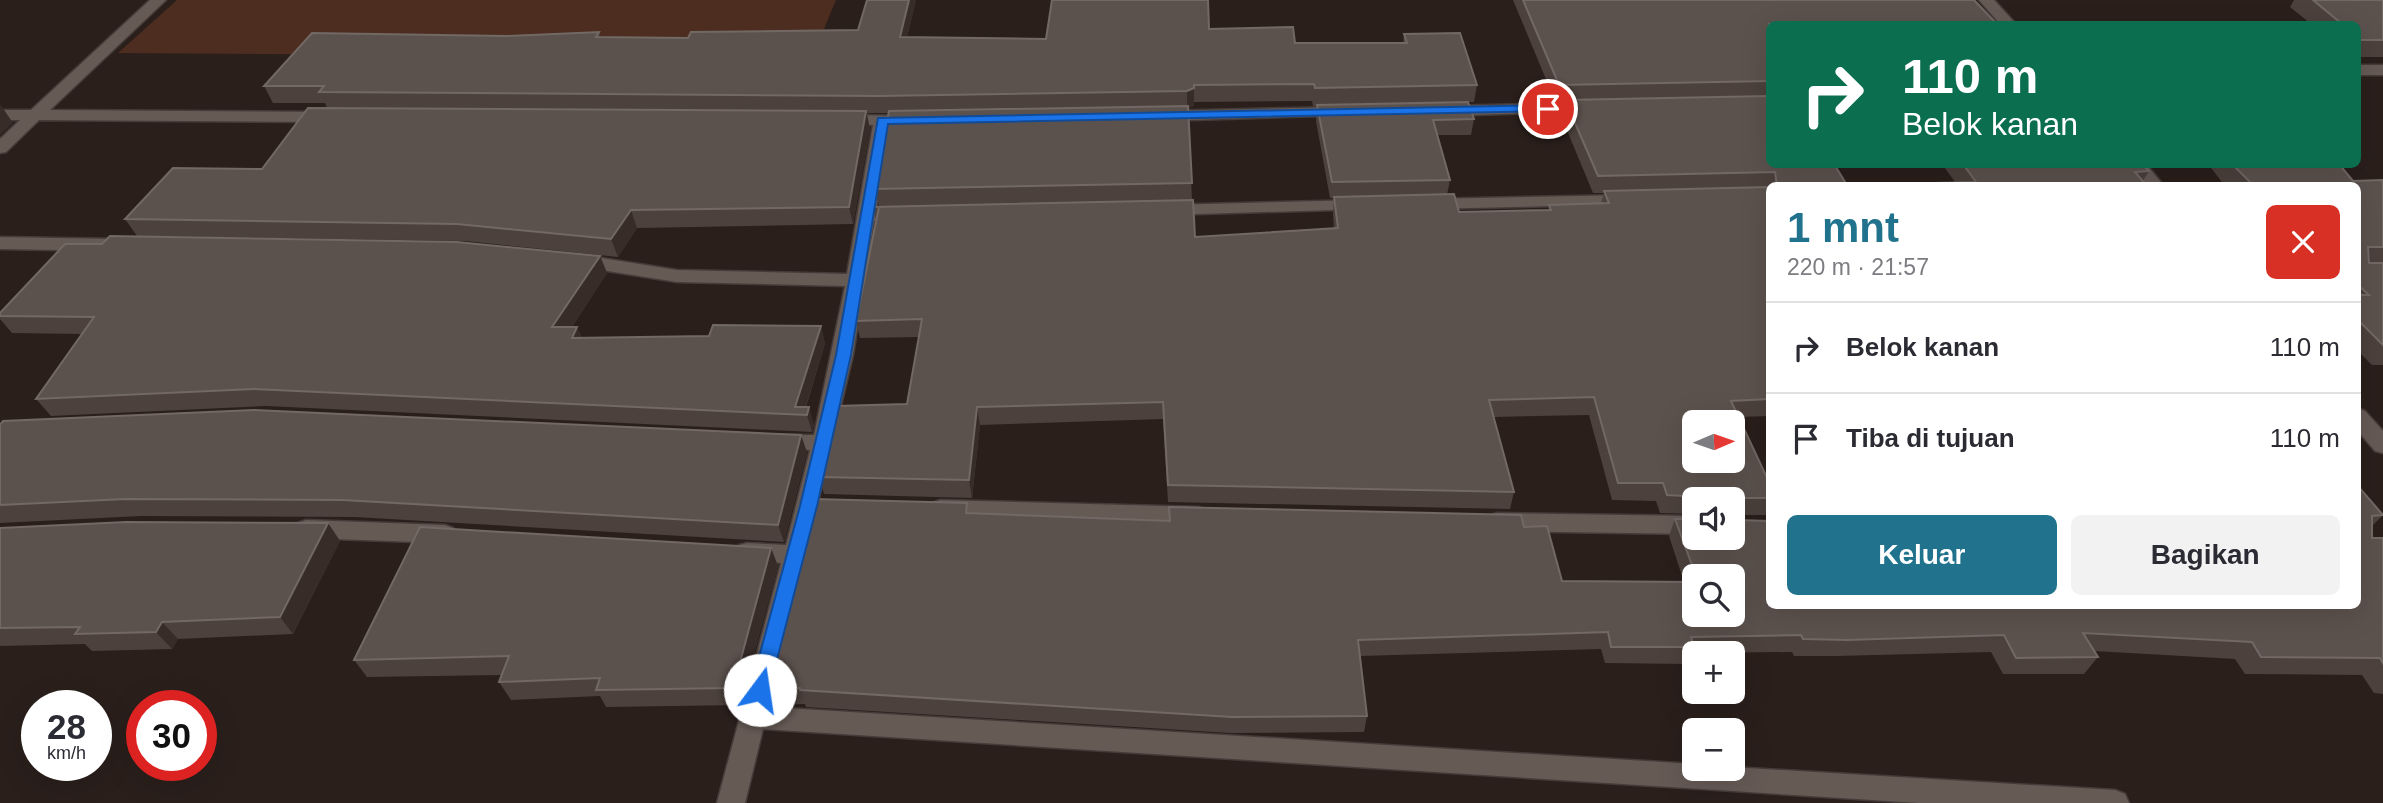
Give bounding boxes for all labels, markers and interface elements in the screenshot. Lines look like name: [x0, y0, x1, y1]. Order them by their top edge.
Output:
icon: right: [1787, 49, 1878, 140]
text: 110 m: [1902, 49, 2038, 103]
pin: [1518, 79, 1578, 139]
icon: arrive: [1529, 90, 1567, 128]
text: Belok kanan: [1902, 106, 2078, 142]
text: 1 mnt: [1787, 204, 1899, 251]
button: close: [2266, 205, 2340, 279]
text: 220 m · 21:57: [1787, 254, 1929, 280]
icon: right: [1787, 329, 1825, 367]
text: Belok kanan: [1846, 332, 1999, 362]
text: 110 m: [2270, 332, 2340, 362]
north arrow: [1682, 410, 1745, 472]
map controls: [1682, 410, 1745, 781]
icon: arrive: [1787, 420, 1825, 458]
text: Tiba di tujuan: [1846, 423, 2015, 453]
text: 110 m: [2270, 423, 2340, 453]
button: sound: [1682, 487, 1745, 550]
button: Keluar: [1787, 515, 2057, 595]
button: Bagikan: [2071, 515, 2340, 595]
button: search: [1682, 564, 1745, 627]
button: +: [1682, 641, 1745, 704]
position arrow: [723, 653, 797, 727]
speed limit sign: 30: [126, 690, 217, 781]
text: 28: [47, 707, 86, 746]
button: −: [1682, 718, 1745, 781]
text: km/h: [47, 743, 86, 763]

